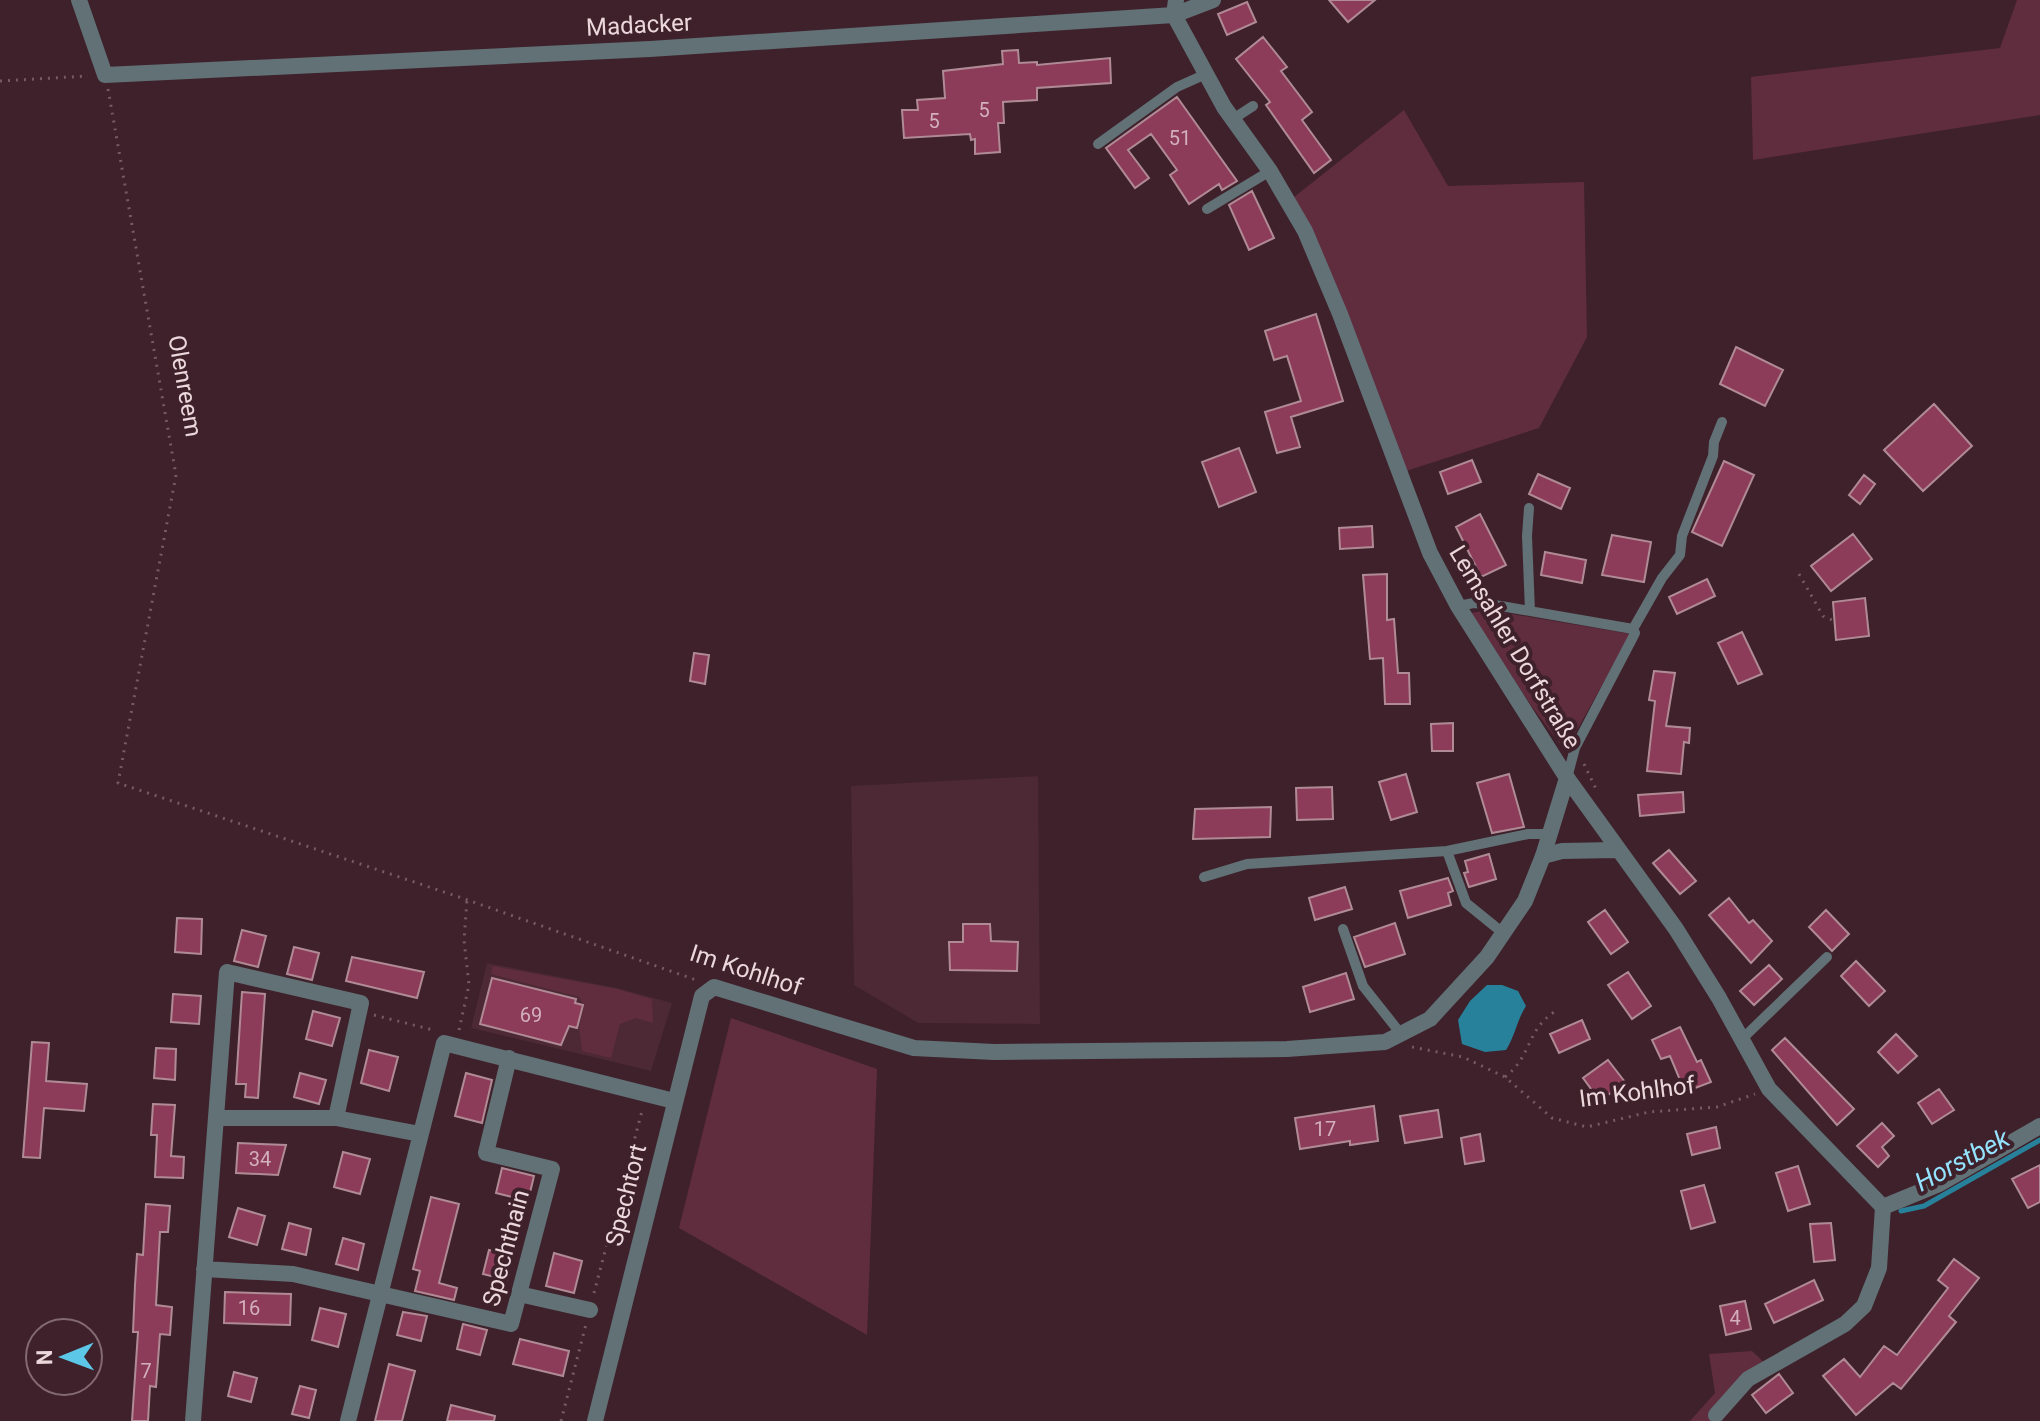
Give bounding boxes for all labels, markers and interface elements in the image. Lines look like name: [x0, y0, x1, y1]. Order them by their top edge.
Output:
street label: Madacker: [585, 8, 693, 42]
house number: 5: [978, 98, 990, 122]
house number: 5: [928, 109, 940, 133]
house number: 51: [1169, 126, 1191, 150]
street label: Olenreem: [162, 333, 208, 439]
street label: Lemsahler Dorfstraße: [1443, 540, 1587, 754]
street label: Im Kohlhof: [686, 939, 806, 1001]
house number: 69: [520, 1003, 542, 1027]
street label: Im Kohlhof: [1578, 1071, 1697, 1113]
house number: 17: [1314, 1117, 1336, 1141]
water label: Horstbek: [1910, 1122, 2015, 1197]
street label: Spechtort: [600, 1141, 652, 1249]
house number: 34: [249, 1147, 271, 1171]
street label: Spechthain: [477, 1187, 535, 1309]
house number: 16: [238, 1296, 260, 1320]
house number: 4: [1729, 1306, 1741, 1330]
north arrow: [24, 1317, 104, 1397]
text: N: [32, 1349, 57, 1365]
house number: 7: [140, 1359, 152, 1383]

